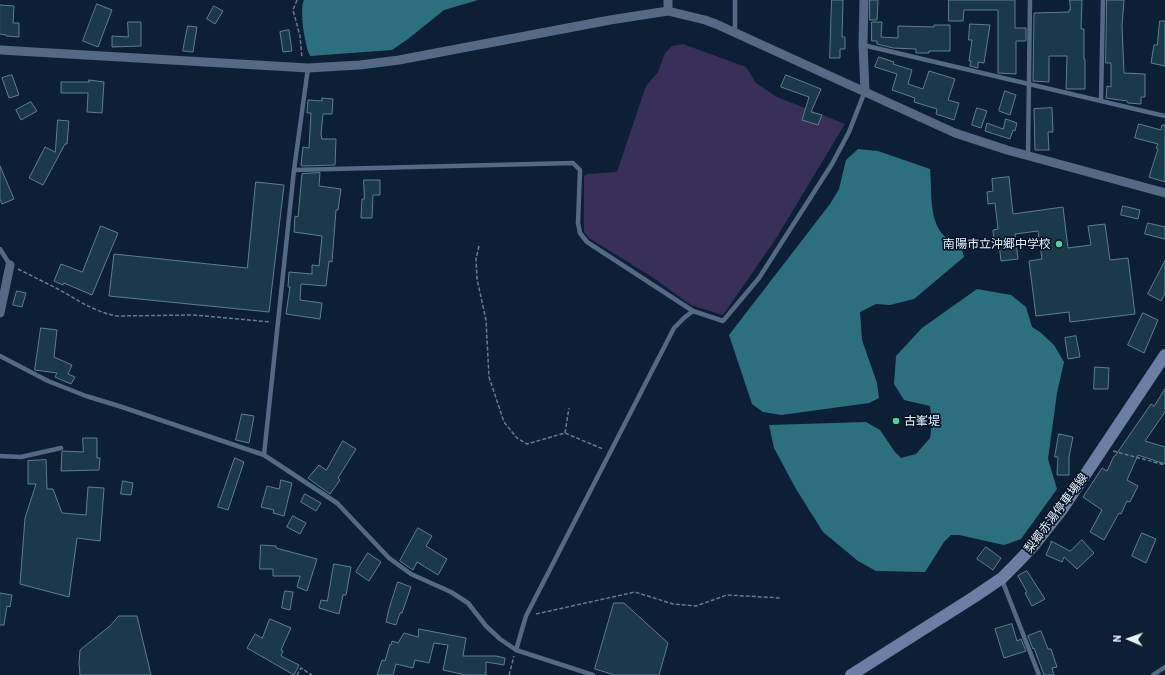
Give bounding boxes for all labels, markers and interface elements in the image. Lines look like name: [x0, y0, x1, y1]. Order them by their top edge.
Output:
place label: 南陽市立沖郷中学校: [943, 237, 1051, 251]
marker: 南陽市立沖郷中学校: [1054, 239, 1064, 249]
place label: 古峯堤: [904, 414, 940, 428]
marker: 古峯堤: [891, 416, 901, 426]
street label: 梨郷赤湯停車場線: [1021, 470, 1091, 556]
north arrow: [1109, 619, 1149, 659]
text: N: [1110, 635, 1123, 642]

